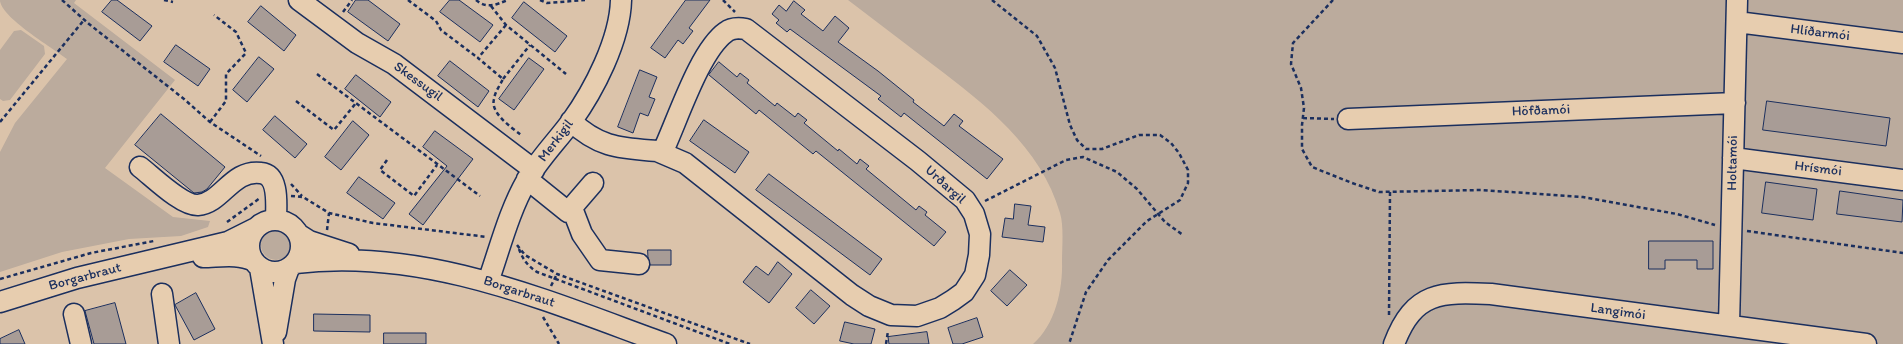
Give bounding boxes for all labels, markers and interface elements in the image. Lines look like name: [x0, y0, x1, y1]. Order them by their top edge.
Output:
street label: Hlíðarmói: [1789, 21, 1851, 45]
street label: Skessugil: [390, 59, 446, 105]
street label: Höfðamói: [1511, 102, 1571, 120]
street label: Merkigil: [535, 117, 577, 165]
street label: Holtamói: [1724, 135, 1742, 191]
street label: Hrísmói: [1793, 158, 1843, 180]
street label: Urðargil: [921, 162, 969, 208]
street label: Borgarbraut: [47, 259, 123, 295]
street label: Borgarbraut: [481, 273, 557, 311]
street label: Langimói: [1589, 300, 1647, 324]

